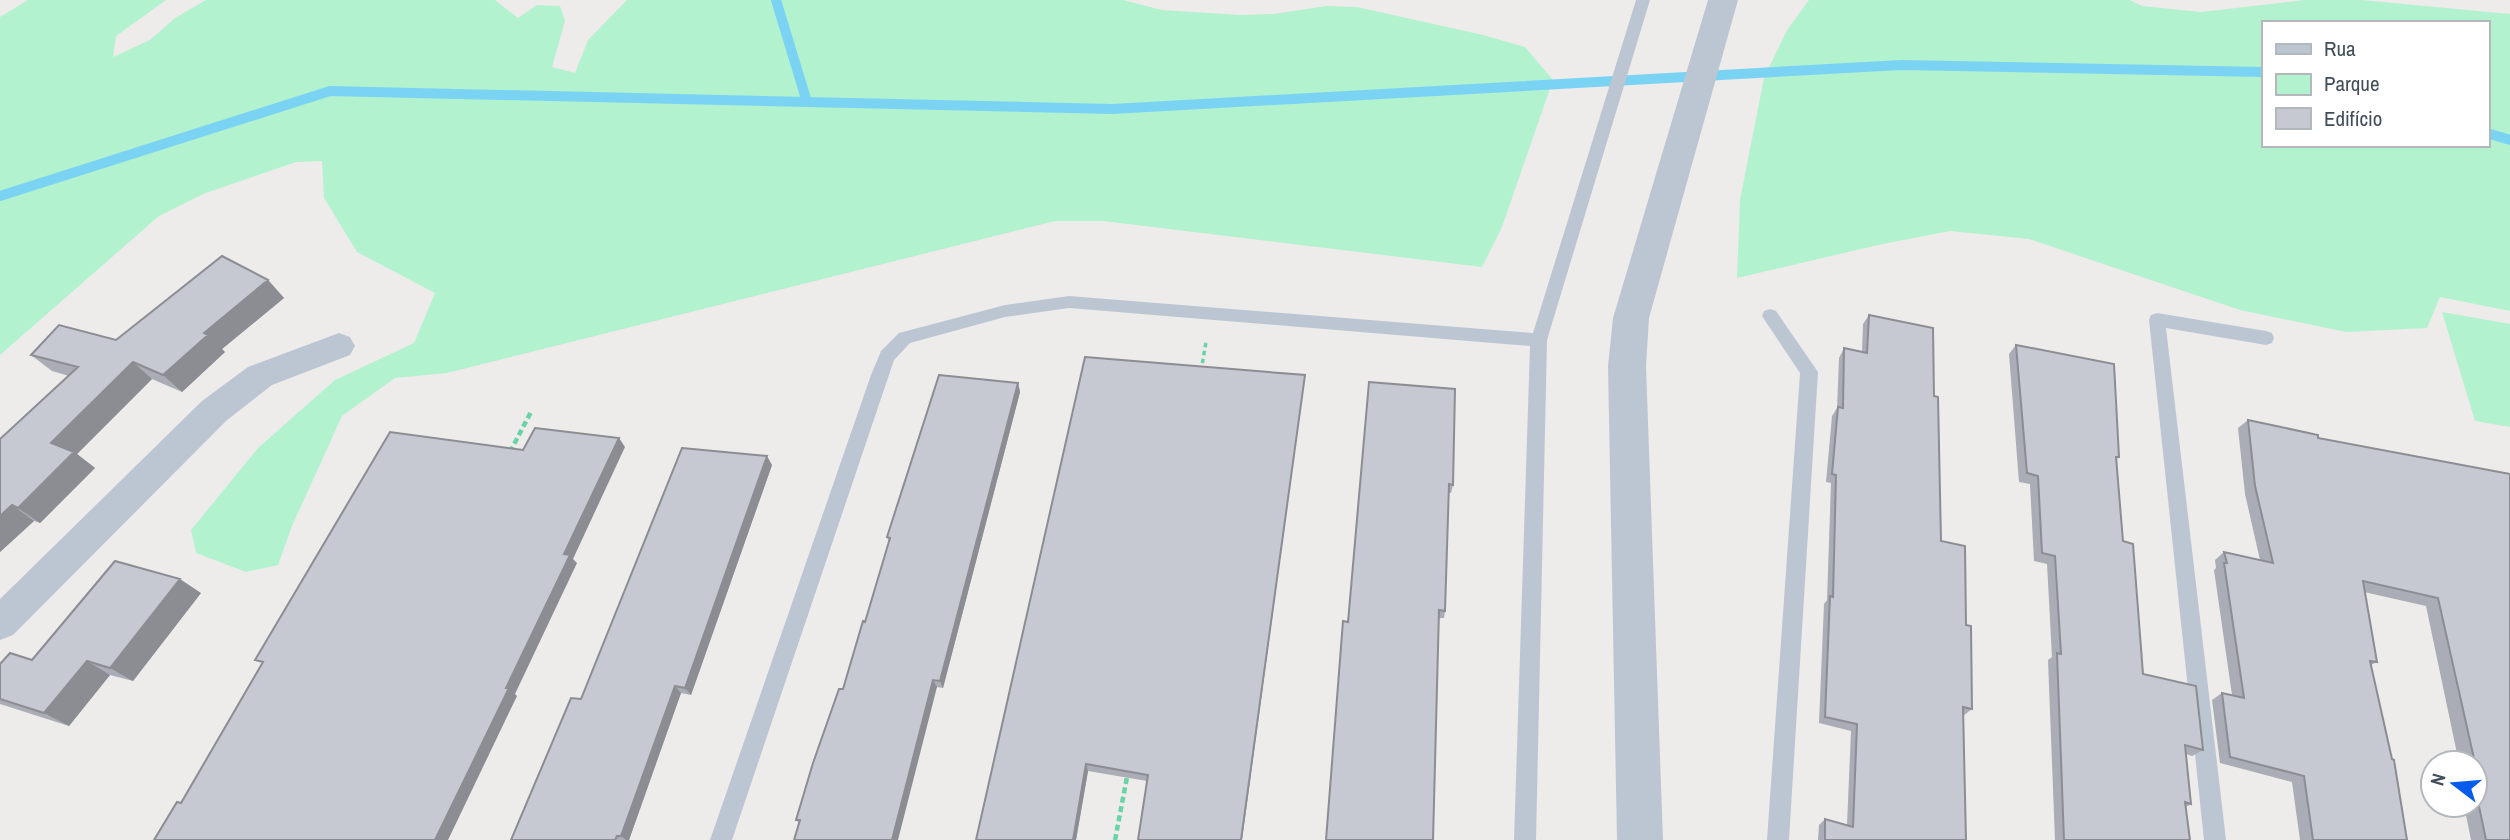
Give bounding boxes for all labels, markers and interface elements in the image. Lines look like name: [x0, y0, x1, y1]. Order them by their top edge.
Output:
legend: [2262, 21, 2489, 147]
text: Rua: [2324, 34, 2356, 63]
text: Parque: [2324, 69, 2380, 98]
text: Edifício: [2324, 104, 2382, 133]
north arrow: [2419, 749, 2489, 819]
text: N: [2424, 770, 2452, 788]

